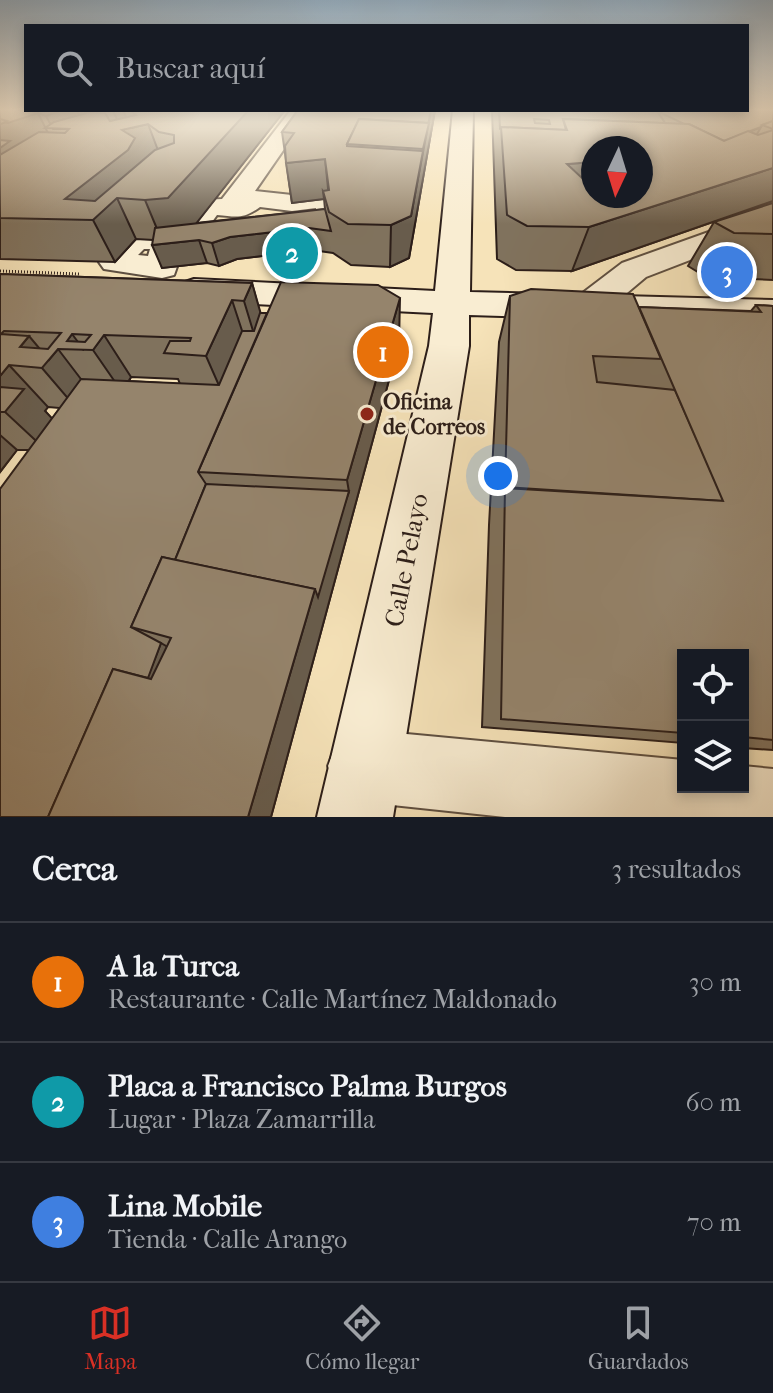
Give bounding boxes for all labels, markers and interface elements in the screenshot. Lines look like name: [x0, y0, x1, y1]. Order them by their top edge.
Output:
search box: [24, 24, 749, 112]
icon: search: [52, 46, 96, 90]
text: Buscar aquí: [116, 51, 265, 86]
north arrow: [581, 136, 653, 208]
pin: 2: [266, 223, 318, 283]
pin: 3: [701, 242, 753, 302]
pin: 1: [357, 322, 409, 382]
place label: Oficina de Correos: [383, 389, 485, 440]
marker: Oficina de Correos: [358, 405, 376, 423]
your location: [478, 456, 518, 496]
street label: Calle Pelayo: [378, 491, 435, 629]
map controls: [677, 649, 749, 793]
button: locate: [677, 649, 749, 721]
button: layers: [677, 721, 749, 793]
text: Cerca: [32, 849, 117, 889]
text: 3 resultados: [611, 854, 741, 885]
text: A la Turca: [108, 949, 239, 984]
text: 1: [53, 967, 63, 998]
text: 30 m: [689, 967, 741, 998]
text: Restaurante · Calle Martínez Maldonado: [108, 984, 557, 1015]
text: Placa a Francisco Palma Burgos: [108, 1069, 507, 1104]
text: 2: [51, 1087, 65, 1118]
text: 60 m: [685, 1087, 741, 1118]
text: Lugar · Plaza Zamarrilla: [108, 1104, 375, 1135]
text: Lina Mobile: [108, 1189, 262, 1224]
text: 3: [53, 1207, 63, 1238]
text: 70 m: [687, 1207, 741, 1238]
text: Tienda · Calle Arango: [108, 1224, 347, 1255]
tab: Mapa: [84, 1301, 137, 1375]
tab: Cómo llegar: [305, 1301, 419, 1375]
tab: Guardados: [588, 1301, 689, 1375]

